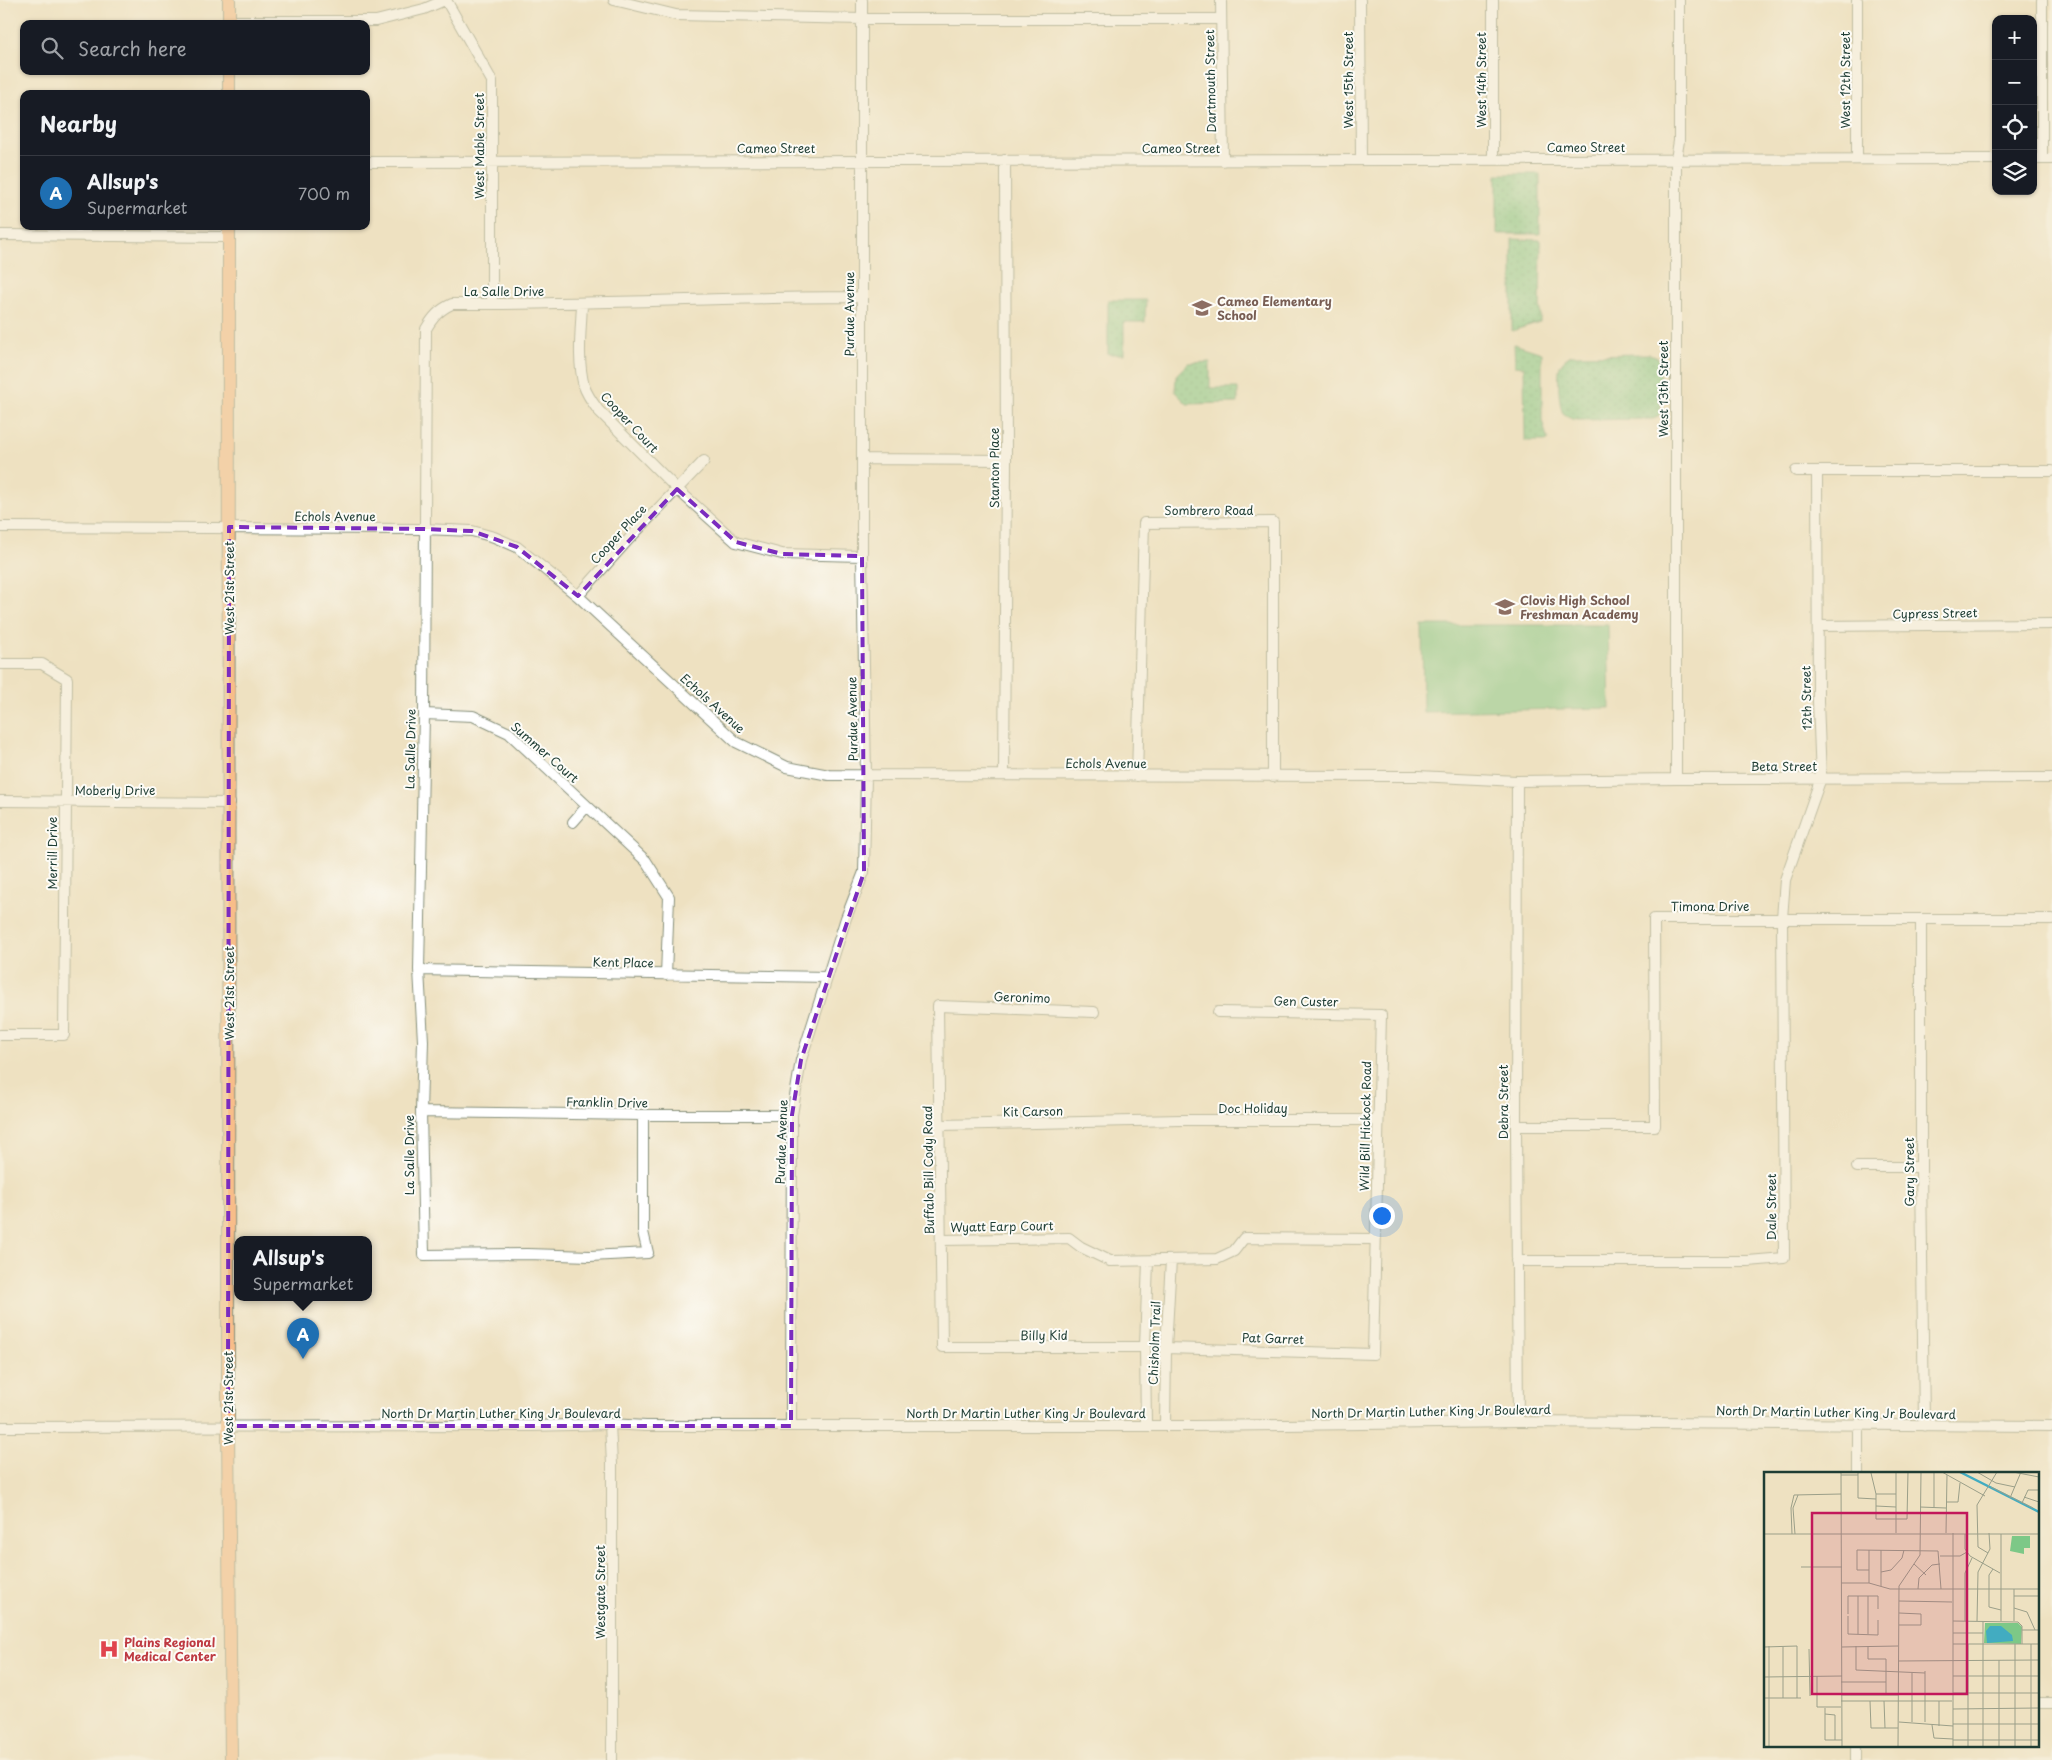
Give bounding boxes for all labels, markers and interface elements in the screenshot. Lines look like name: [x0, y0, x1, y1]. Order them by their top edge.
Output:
map controls: [1992, 15, 2037, 195]
button: +: [1992, 15, 2037, 60]
search box: [20, 20, 370, 75]
street label: Dartmouth Street: [1200, 29, 1220, 133]
street label: West 15th Street: [1339, 31, 1357, 128]
street label: West 12th Street: [1836, 31, 1854, 128]
street label: West 14th Street: [1472, 32, 1490, 128]
icon: search: [38, 34, 66, 62]
text: Search here: [78, 34, 187, 62]
button: −: [1992, 60, 2037, 105]
street label: West Mable Street: [470, 93, 488, 199]
button: locate: [1992, 105, 2037, 150]
text: Nearby: [40, 107, 117, 139]
street label: Cameo Street: [1547, 138, 1626, 156]
street label: Cameo Street: [737, 139, 816, 157]
street label: Cameo Street: [1142, 139, 1221, 157]
button: layers: [1992, 150, 2037, 195]
text: Allsup's: [87, 167, 158, 195]
text: A: [50, 181, 62, 205]
text: 700 m: [298, 181, 350, 205]
text: Supermarket: [87, 195, 187, 219]
street label: Purdue Avenue: [840, 271, 858, 356]
street label: La Salle Drive: [464, 282, 544, 300]
place label: Cameo Elementary School: [1217, 292, 1332, 324]
school or university icon: Cameo Elementary School: [1191, 297, 1213, 319]
street label: West 13th Street: [1654, 341, 1672, 437]
street label: Cooper Court: [597, 387, 663, 457]
street label: Stanton Place: [985, 428, 1003, 508]
street label: Cooper Place: [586, 500, 650, 568]
street label: Sombrero Road: [1164, 501, 1254, 519]
street label: Echols Avenue: [294, 507, 376, 525]
street label: West 21st Street: [220, 541, 238, 635]
place label: Clovis High School Freshman Academy: [1520, 591, 1639, 623]
school or university icon: Clovis High School Freshman Academy: [1494, 596, 1516, 618]
street label: Cypress Street: [1892, 603, 1978, 623]
street label: 12th Street: [1796, 665, 1816, 730]
street label: Echols Avenue: [677, 669, 750, 737]
street label: Purdue Avenue: [842, 676, 862, 762]
street label: La Salle Drive: [400, 709, 420, 789]
street label: Summer Court: [507, 717, 583, 787]
street label: Echols Avenue: [1065, 754, 1147, 772]
street label: Beta Street: [1751, 757, 1817, 775]
street label: Moberly Drive: [75, 781, 155, 799]
street label: Merrill Drive: [43, 817, 61, 889]
street label: Timona Drive: [1671, 897, 1749, 915]
street label: West 21st Street: [220, 946, 238, 1040]
street label: Kent Place: [592, 952, 654, 972]
street label: Geronimo: [993, 987, 1051, 1007]
street label: Gen Custer: [1273, 991, 1339, 1011]
street label: Wild Bill Hickock Road: [1355, 1061, 1375, 1191]
street label: Debra Street: [1494, 1065, 1512, 1139]
street label: Franklin Drive: [566, 1092, 648, 1112]
street label: Purdue Avenue: [771, 1099, 791, 1185]
street label: Doc Holiday: [1218, 1099, 1288, 1117]
street label: Kit Carson: [1003, 1101, 1063, 1121]
street label: Buffalo Bill Cody Road: [918, 1106, 938, 1234]
street label: La Salle Drive: [400, 1115, 418, 1195]
street label: Gary Street: [1900, 1137, 1918, 1207]
street label: Dale Street: [1762, 1173, 1780, 1240]
your location: [1369, 1203, 1395, 1229]
street label: Wyatt Earp Court: [950, 1216, 1054, 1236]
popup: [234, 1236, 372, 1301]
text: Allsup's: [253, 1243, 324, 1271]
text: Supermarket: [253, 1271, 353, 1295]
street label: Chisholm Trail: [1144, 1301, 1164, 1385]
pin: A: [287, 1318, 319, 1359]
street label: Billy Kid: [1020, 1326, 1068, 1344]
street label: Pat Garret: [1242, 1328, 1304, 1348]
street label: West 21st Street: [219, 1351, 237, 1445]
street label: North Dr Martin Luther King Jr Boulevard: [1311, 1400, 1552, 1422]
street label: North Dr Martin Luther King Jr Boulevard: [1716, 1401, 1957, 1423]
street label: North Dr Martin Luther King Jr Boulevard: [381, 1404, 622, 1422]
street label: North Dr Martin Luther King Jr Boulevard: [906, 1404, 1147, 1422]
inset map: [1764, 1472, 2040, 1748]
street label: Westgate Street: [591, 1545, 609, 1639]
place label: Plains Regional Medical Center: [124, 1633, 217, 1665]
hospital icon: Plains Regional Medical Center: [98, 1638, 120, 1660]

